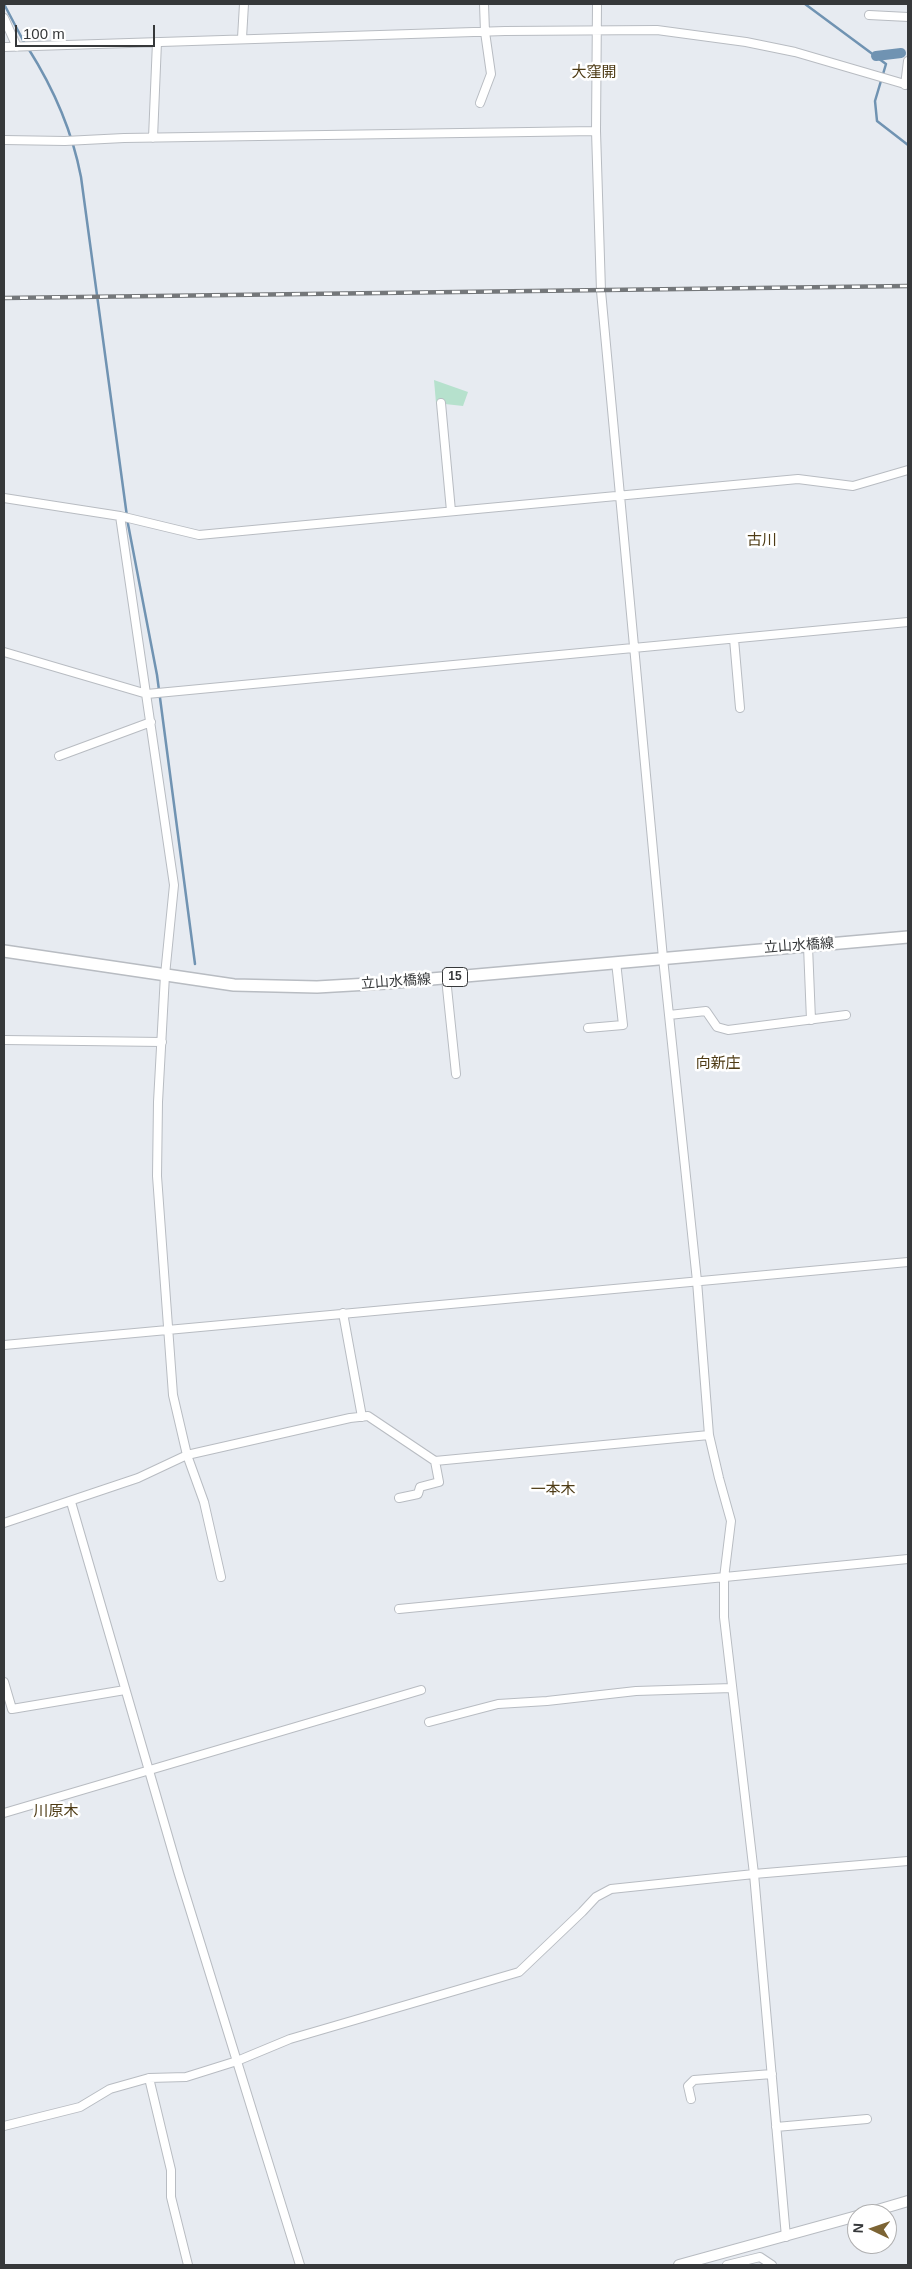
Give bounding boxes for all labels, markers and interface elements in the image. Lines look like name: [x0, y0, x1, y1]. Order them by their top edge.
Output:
scale bar: [18, 15, 158, 47]
text: 100 m: [23, 25, 65, 42]
district label: 大窪開: [572, 64, 616, 82]
district label: 古川: [747, 532, 777, 550]
street label: 立山水橋線: [763, 935, 835, 957]
road number: 15: [442, 968, 468, 986]
street label: 立山水橋線: [360, 971, 432, 993]
district label: 向新庄: [696, 1055, 740, 1073]
district label: 一本木: [531, 1481, 575, 1499]
district label: 川原木: [34, 1803, 78, 1821]
north arrow: [847, 2204, 897, 2254]
text: N: [850, 2223, 866, 2234]

